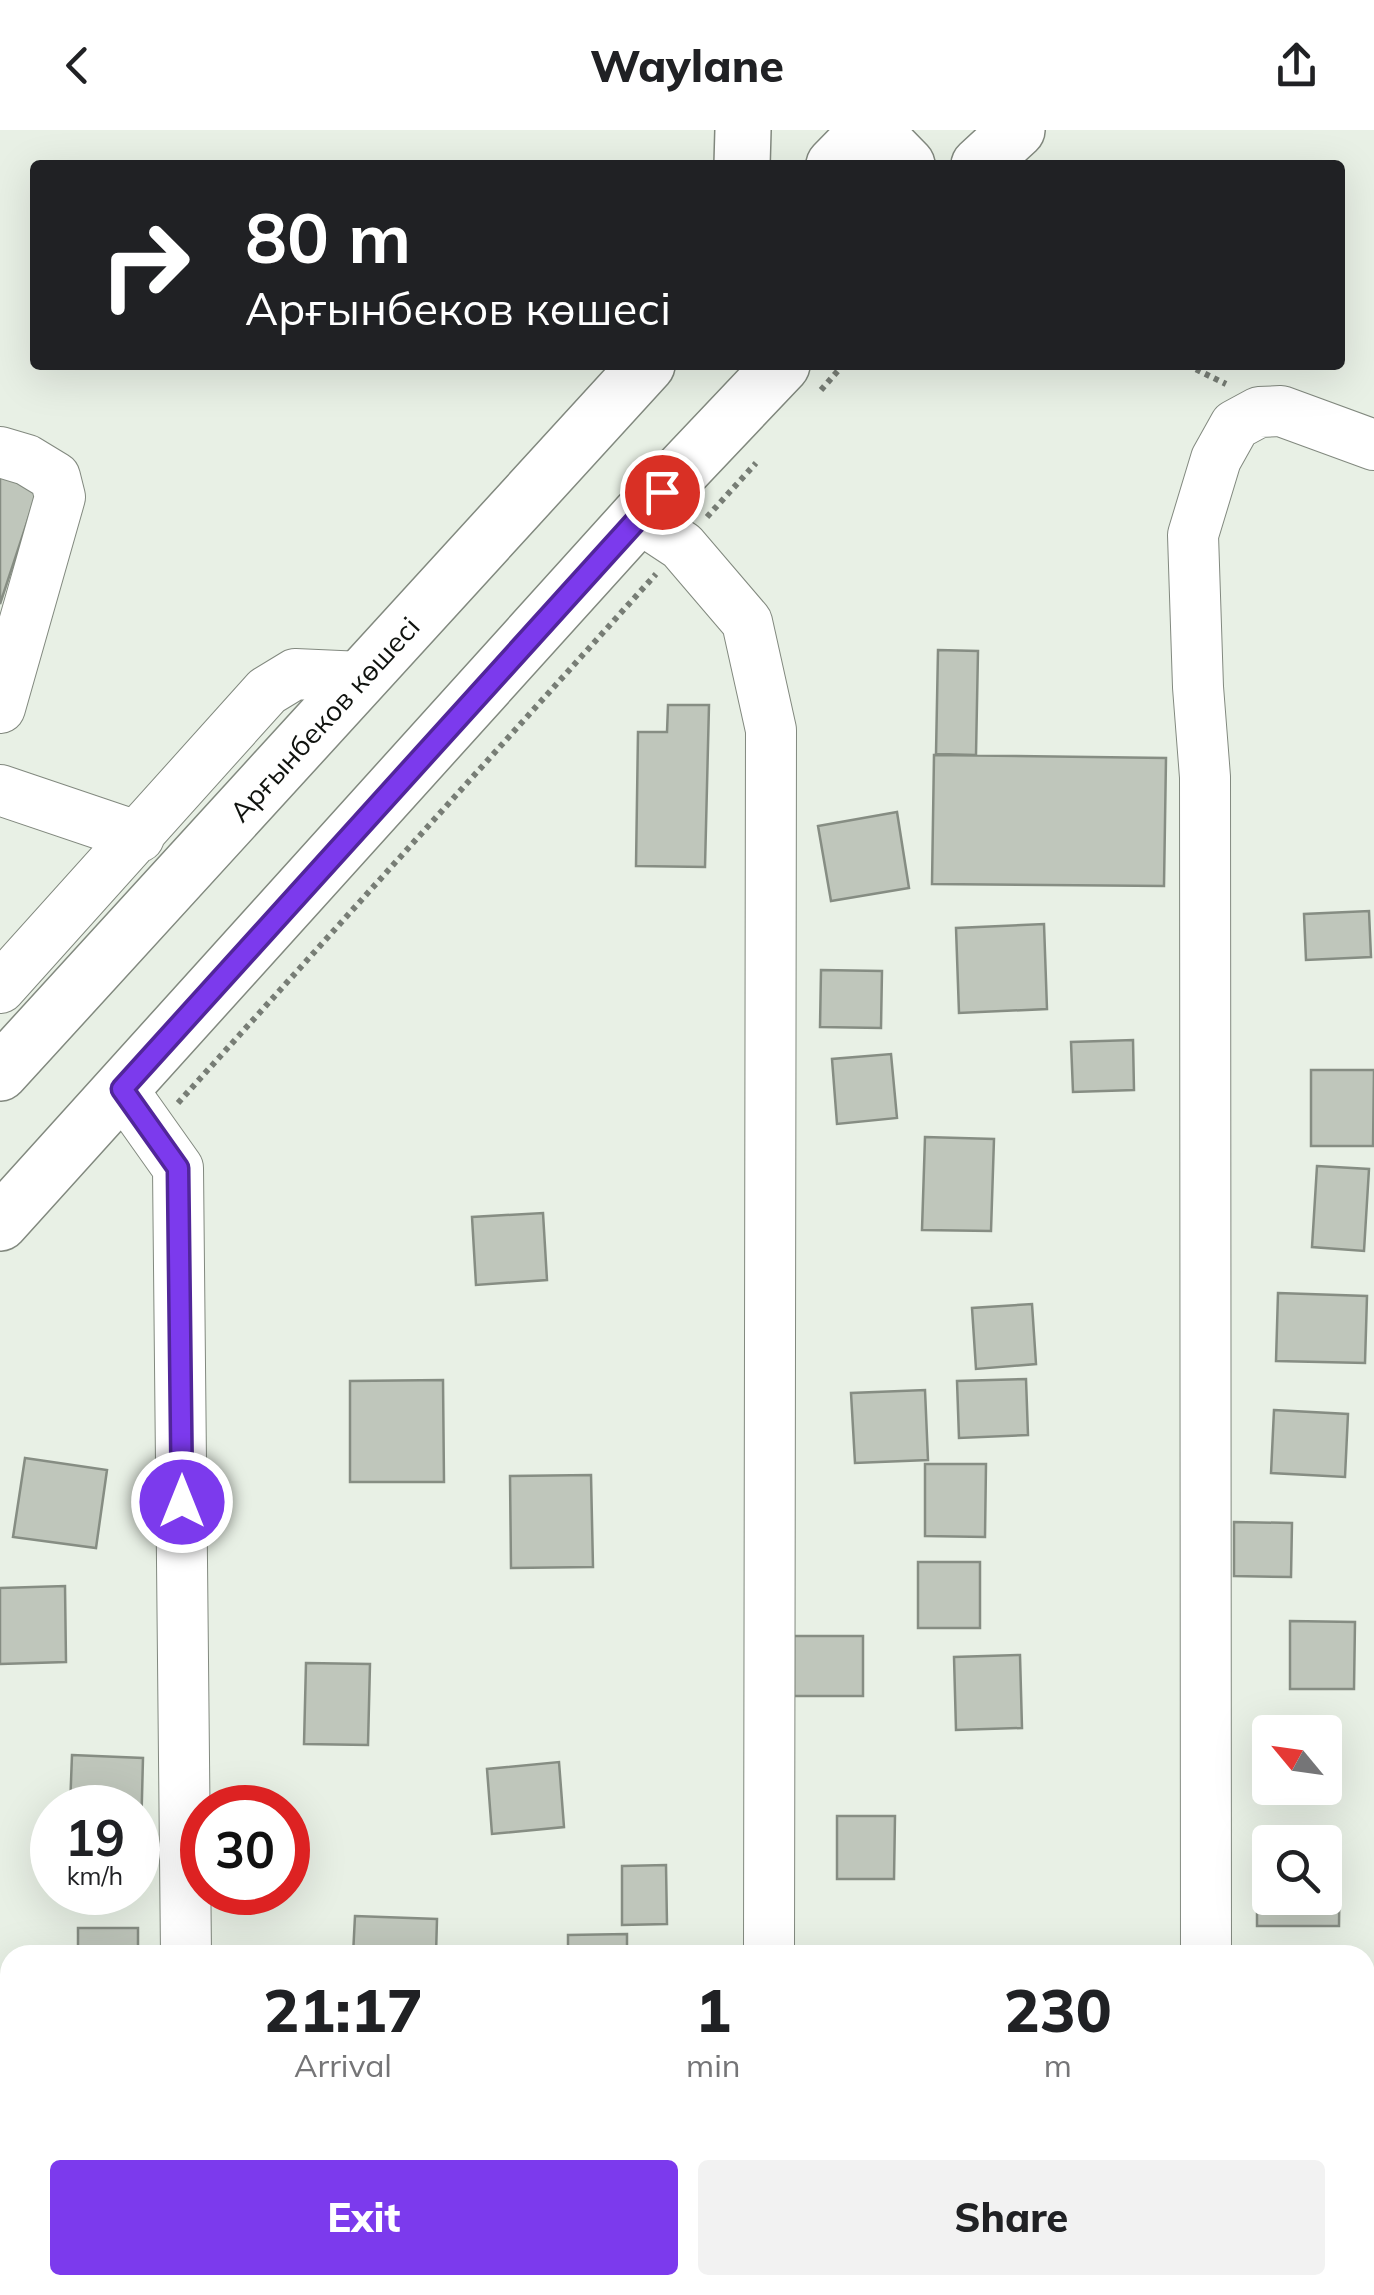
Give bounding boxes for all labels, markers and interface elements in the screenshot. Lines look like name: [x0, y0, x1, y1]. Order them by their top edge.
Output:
text: Waylane: [590, 37, 784, 93]
icon: back: [50, 38, 105, 93]
icon: share: [1269, 38, 1324, 93]
text: 80 m: [245, 193, 411, 281]
icon: right: [80, 200, 210, 330]
text: Арғынбеков көшесі: [245, 280, 671, 336]
pin: [620, 450, 705, 535]
icon: arrive: [635, 465, 690, 520]
street label: Арғынбеков көшесі: [221, 609, 426, 828]
position arrow: [130, 1450, 234, 1554]
north arrow: [1252, 1715, 1342, 1805]
map controls: [1252, 1715, 1342, 1915]
speed limit sign: 30: [180, 1785, 310, 1915]
text: 19: [65, 1806, 125, 1869]
button: search: [1252, 1825, 1342, 1915]
text: km/h: [67, 1860, 123, 1891]
text: 21:17: [263, 1972, 423, 2047]
text: 1: [695, 1972, 731, 2047]
text: 230: [1004, 1972, 1112, 2047]
text: Arrival: [294, 2045, 392, 2085]
text: min: [686, 2045, 741, 2085]
text: m: [1044, 2045, 1072, 2085]
button: Exit: [50, 2160, 678, 2275]
button: Share: [698, 2160, 1325, 2275]

